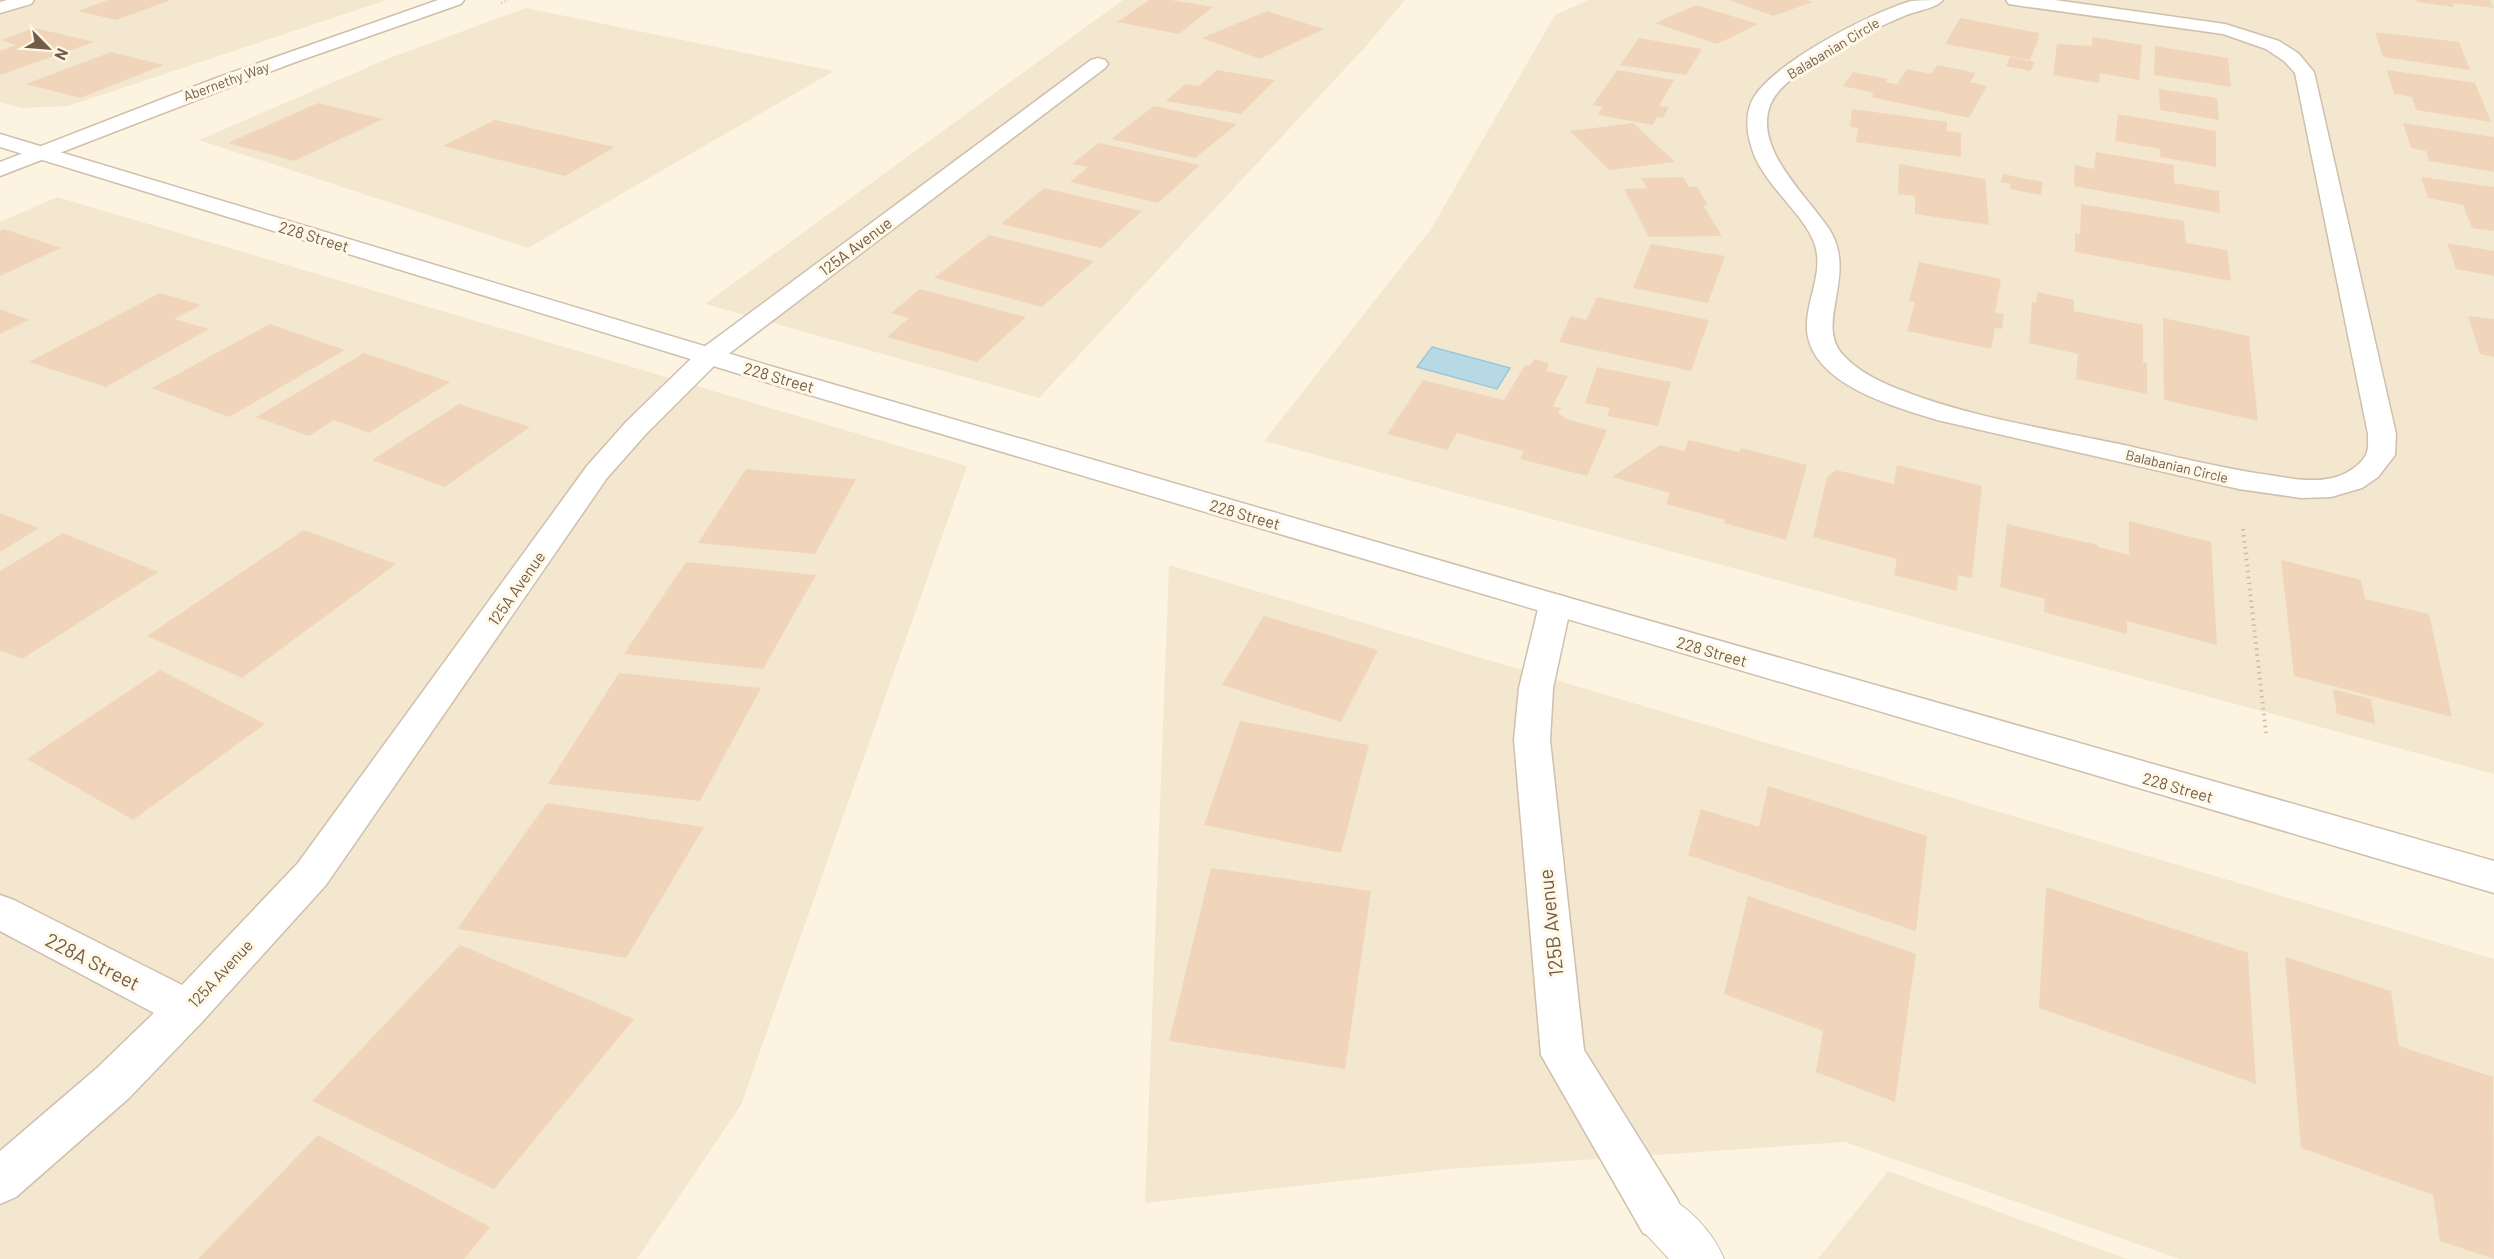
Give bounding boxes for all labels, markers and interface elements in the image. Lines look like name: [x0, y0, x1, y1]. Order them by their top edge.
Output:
street label: Balabanian Circle: [1784, 14, 1882, 82]
north arrow: [18, 18, 78, 78]
text: N: [51, 46, 73, 63]
street label: Abernethy Way: [181, 57, 272, 104]
street label: 125A Avenue: [815, 212, 895, 280]
street label: 228 Street: [277, 216, 351, 256]
street label: 228 Street: [742, 358, 816, 396]
street label: Balabanian Circle: [2124, 446, 2230, 486]
street label: 228 Street: [1208, 495, 1282, 533]
street label: 125A Avenue: [484, 547, 548, 629]
street label: 228 Street: [1675, 632, 1749, 670]
street label: 228 Street: [2141, 768, 2215, 806]
street label: 125B Avenue: [1532, 868, 1568, 978]
street label: 228A Street: [42, 927, 144, 995]
street label: 125A Avenue: [184, 935, 256, 1011]

